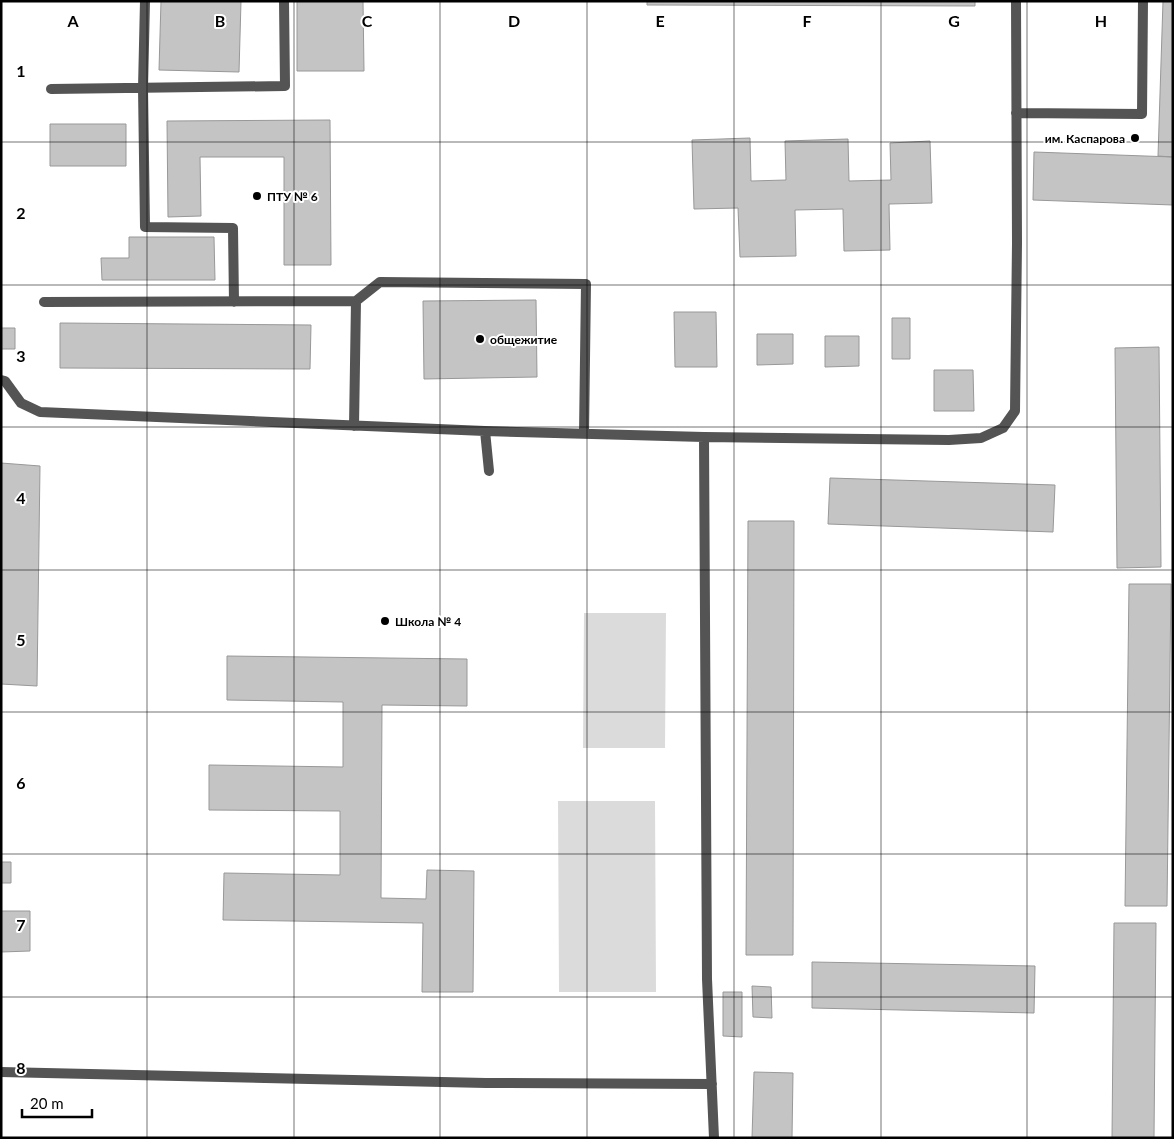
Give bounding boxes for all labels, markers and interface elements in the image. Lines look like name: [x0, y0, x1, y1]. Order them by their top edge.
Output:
text: A: [66, 11, 79, 30]
text: B: [215, 11, 225, 30]
text: C: [362, 11, 373, 30]
text: D: [508, 11, 520, 30]
text: E: [655, 11, 665, 30]
text: F: [802, 11, 812, 30]
text: G: [948, 11, 960, 30]
text: H: [1095, 11, 1107, 30]
text: 1: [16, 61, 26, 80]
place label: им. Каспарова: [1045, 131, 1125, 146]
marker: им. Каспарова: [1129, 132, 1141, 144]
place label: ПТУ № 6: [267, 189, 318, 204]
marker: ПТУ № 6: [251, 190, 263, 202]
text: 2: [16, 203, 26, 222]
place label: общежитие: [490, 332, 558, 347]
marker: общежитие: [474, 333, 486, 345]
text: 3: [16, 346, 26, 365]
text: 4: [16, 488, 26, 507]
place label: Школа № 4: [395, 614, 461, 629]
marker: Школа № 4: [379, 615, 391, 627]
text: 5: [16, 630, 26, 649]
text: 6: [16, 773, 26, 792]
text: 7: [16, 915, 26, 934]
text: 8: [16, 1058, 26, 1077]
scale bar: [22, 1086, 92, 1118]
text: 20 m: [30, 1094, 64, 1112]

